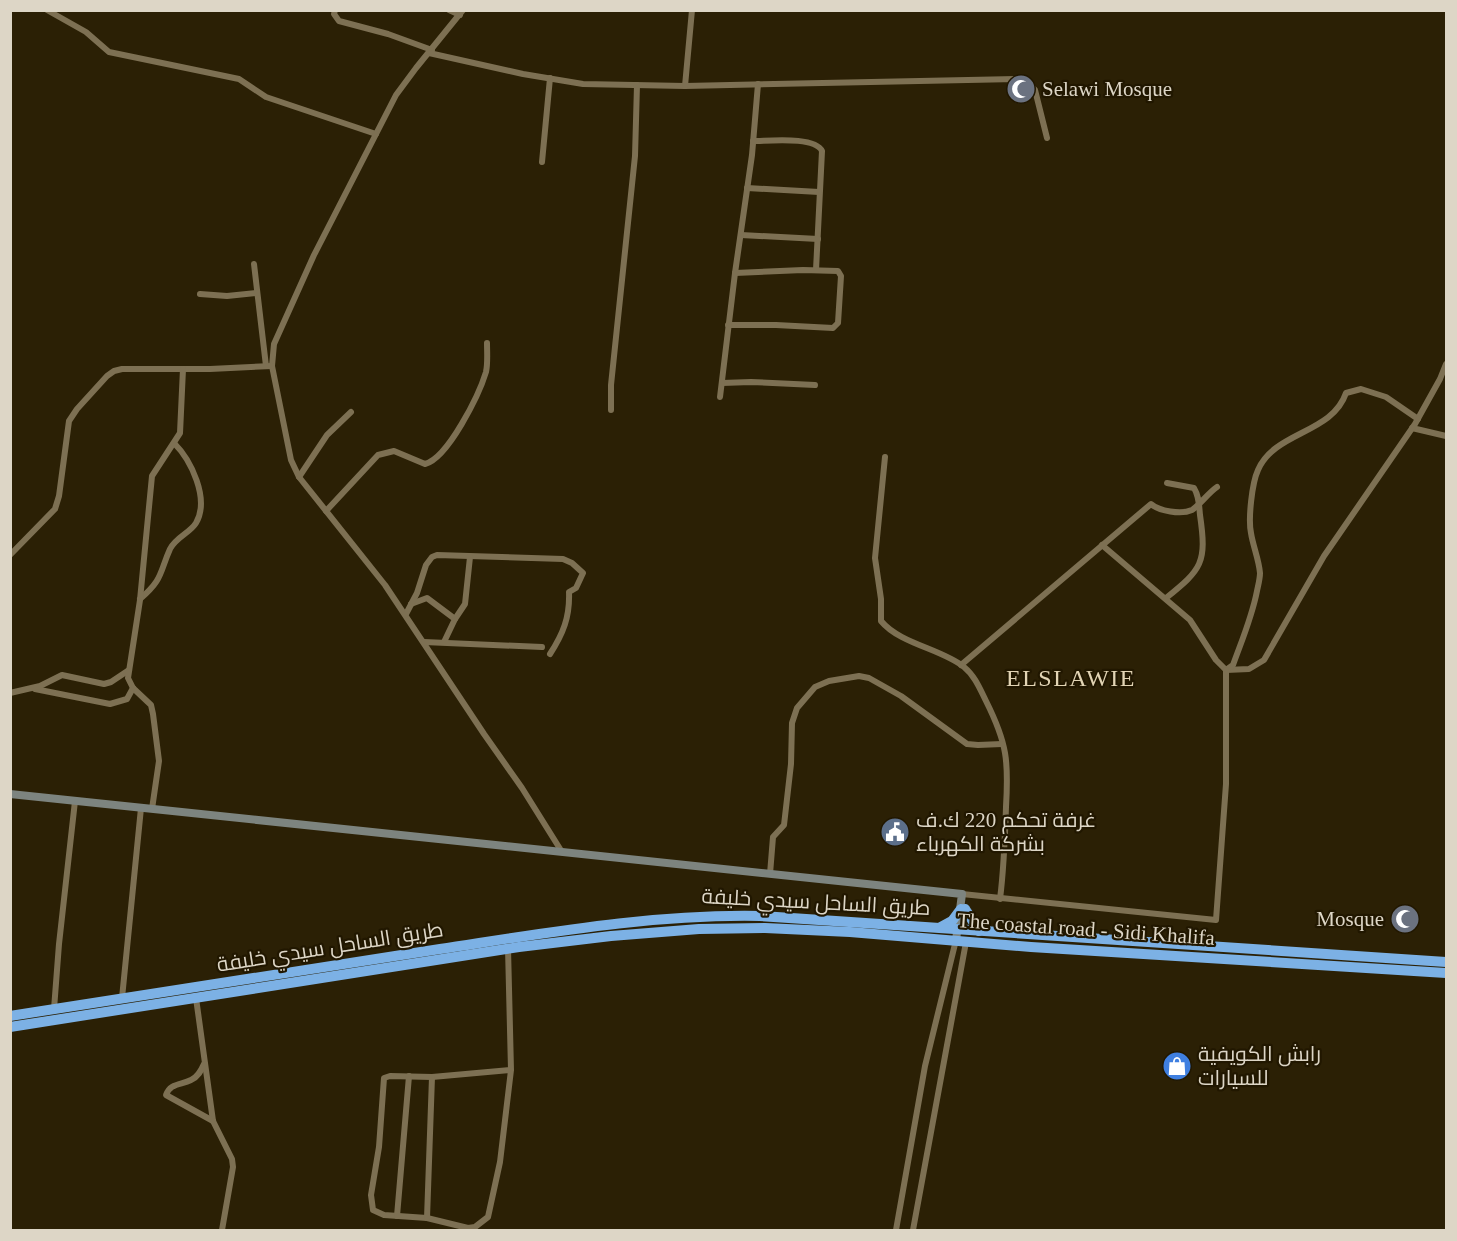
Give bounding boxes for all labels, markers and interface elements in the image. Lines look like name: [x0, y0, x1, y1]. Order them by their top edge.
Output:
mosque icon: Selawi Mosque: [1005, 73, 1037, 105]
place label: Selawi Mosque: [1042, 77, 1172, 101]
district label: ELSLAWIE: [1006, 665, 1136, 691]
place label: غرفة تحكم 220 ك.ف بشركة الكهرباء: [916, 808, 1096, 857]
public building icon: غرفة تحكم 220 ك.ف بشركة الكهرباء: [879, 816, 911, 848]
street label: طريق الساحل سيدي خليفة: [701, 884, 931, 924]
mosque icon: Mosque: [1389, 903, 1421, 935]
place label: Mosque: [1316, 907, 1384, 931]
street label: The coastal road - Sidi Khalifa: [956, 908, 1216, 950]
street label: طريق الساحل سيدي خليفة: [215, 917, 446, 981]
place label: رابش الكويفية للسيارات: [1198, 1042, 1321, 1090]
shop icon: رابش الكويفية للسيارات: [1161, 1050, 1193, 1082]

